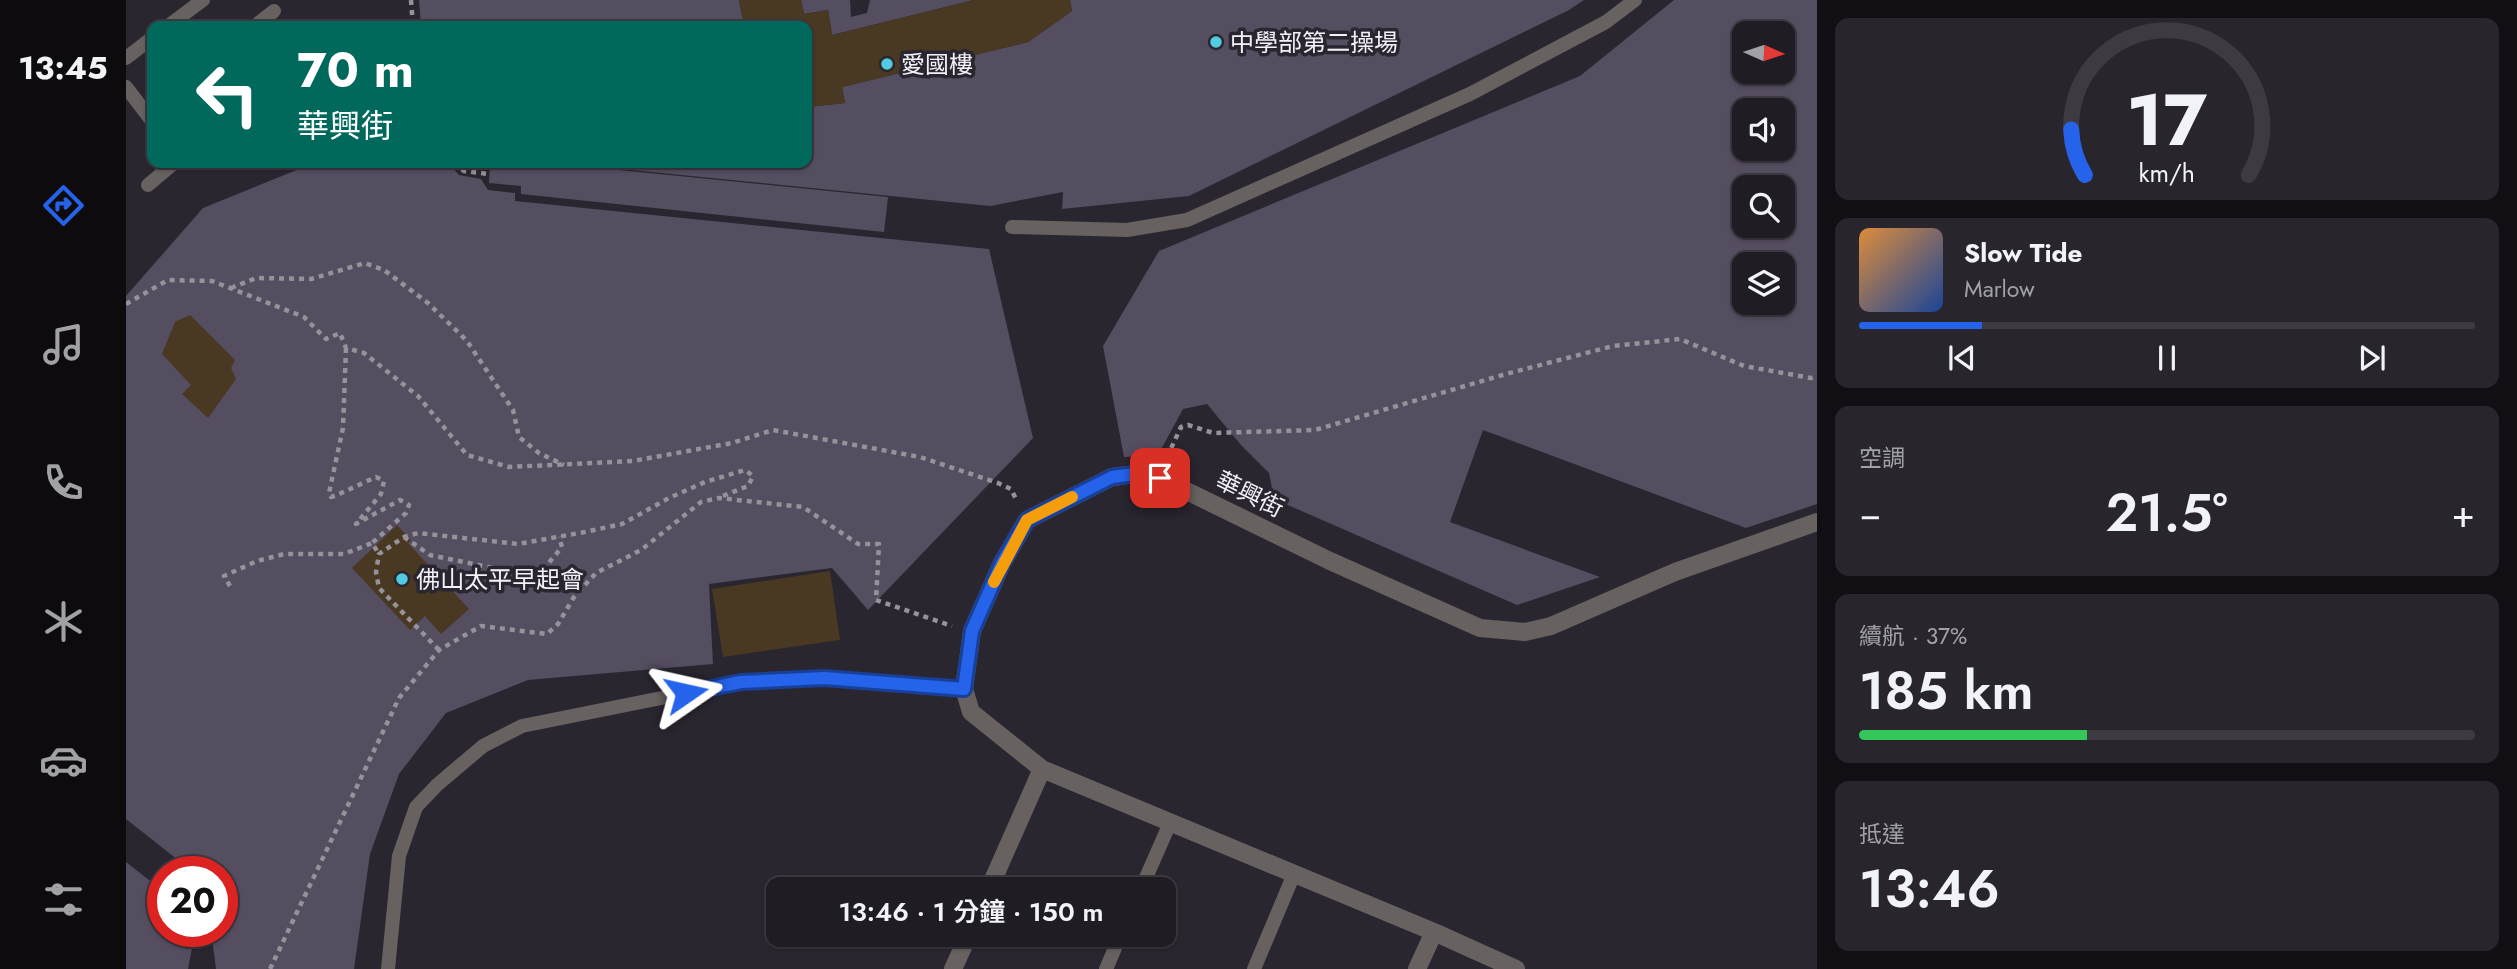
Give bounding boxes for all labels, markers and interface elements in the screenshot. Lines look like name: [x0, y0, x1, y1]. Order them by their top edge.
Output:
north arrow: [1732, 21, 1796, 84]
map controls: [1732, 21, 1795, 315]
place label: 中學部第二操場: [1230, 25, 1398, 60]
marker: 中學部第二操場: [1208, 34, 1224, 50]
text: 70 m: [297, 35, 414, 105]
text: 13:45: [18, 45, 108, 91]
place label: 愛國樓: [901, 47, 973, 82]
icon: left: [182, 49, 273, 140]
marker: 愛國樓: [879, 56, 895, 72]
text: 17: [2127, 67, 2208, 172]
button: sound: [1732, 98, 1795, 161]
text: 華興街: [297, 103, 393, 149]
text: km/h: [2139, 155, 2195, 191]
button: search: [1732, 175, 1795, 238]
icon: directions: [39, 181, 88, 230]
text: Slow Tide: [1964, 234, 2083, 272]
button: layers: [1732, 252, 1795, 315]
text: Marlow: [1964, 272, 2035, 306]
icon: music: [39, 320, 88, 369]
icon: previous: [1943, 339, 1981, 377]
icon: pause: [2148, 339, 2186, 377]
icon: next: [2353, 339, 2391, 377]
text: 空調: [1859, 441, 1905, 475]
pin: [1130, 448, 1190, 508]
icon: phone: [39, 458, 88, 507]
icon: arrive: [1141, 459, 1179, 497]
street label: 華興街: [1210, 462, 1290, 526]
text: 21.5°: [2106, 475, 2228, 551]
text: −: [1859, 486, 1881, 541]
text: +: [2452, 486, 2475, 541]
place label: 佛山太平早起會: [416, 562, 584, 597]
marker: 佛山太平早起會: [394, 571, 410, 587]
icon: climate: [39, 597, 88, 646]
text: 續航 · 37%: [1859, 619, 1967, 653]
text: 185 km: [1859, 653, 2033, 729]
position arrow: [649, 656, 723, 730]
icon: car: [39, 736, 88, 785]
text: 抵達: [1859, 817, 1905, 851]
text: 13:46: [1859, 851, 2000, 927]
speed limit sign: 20: [147, 856, 238, 947]
icon: filters: [39, 875, 88, 924]
text: 13:46 · 1 分鐘 · 150 m: [839, 893, 1103, 931]

